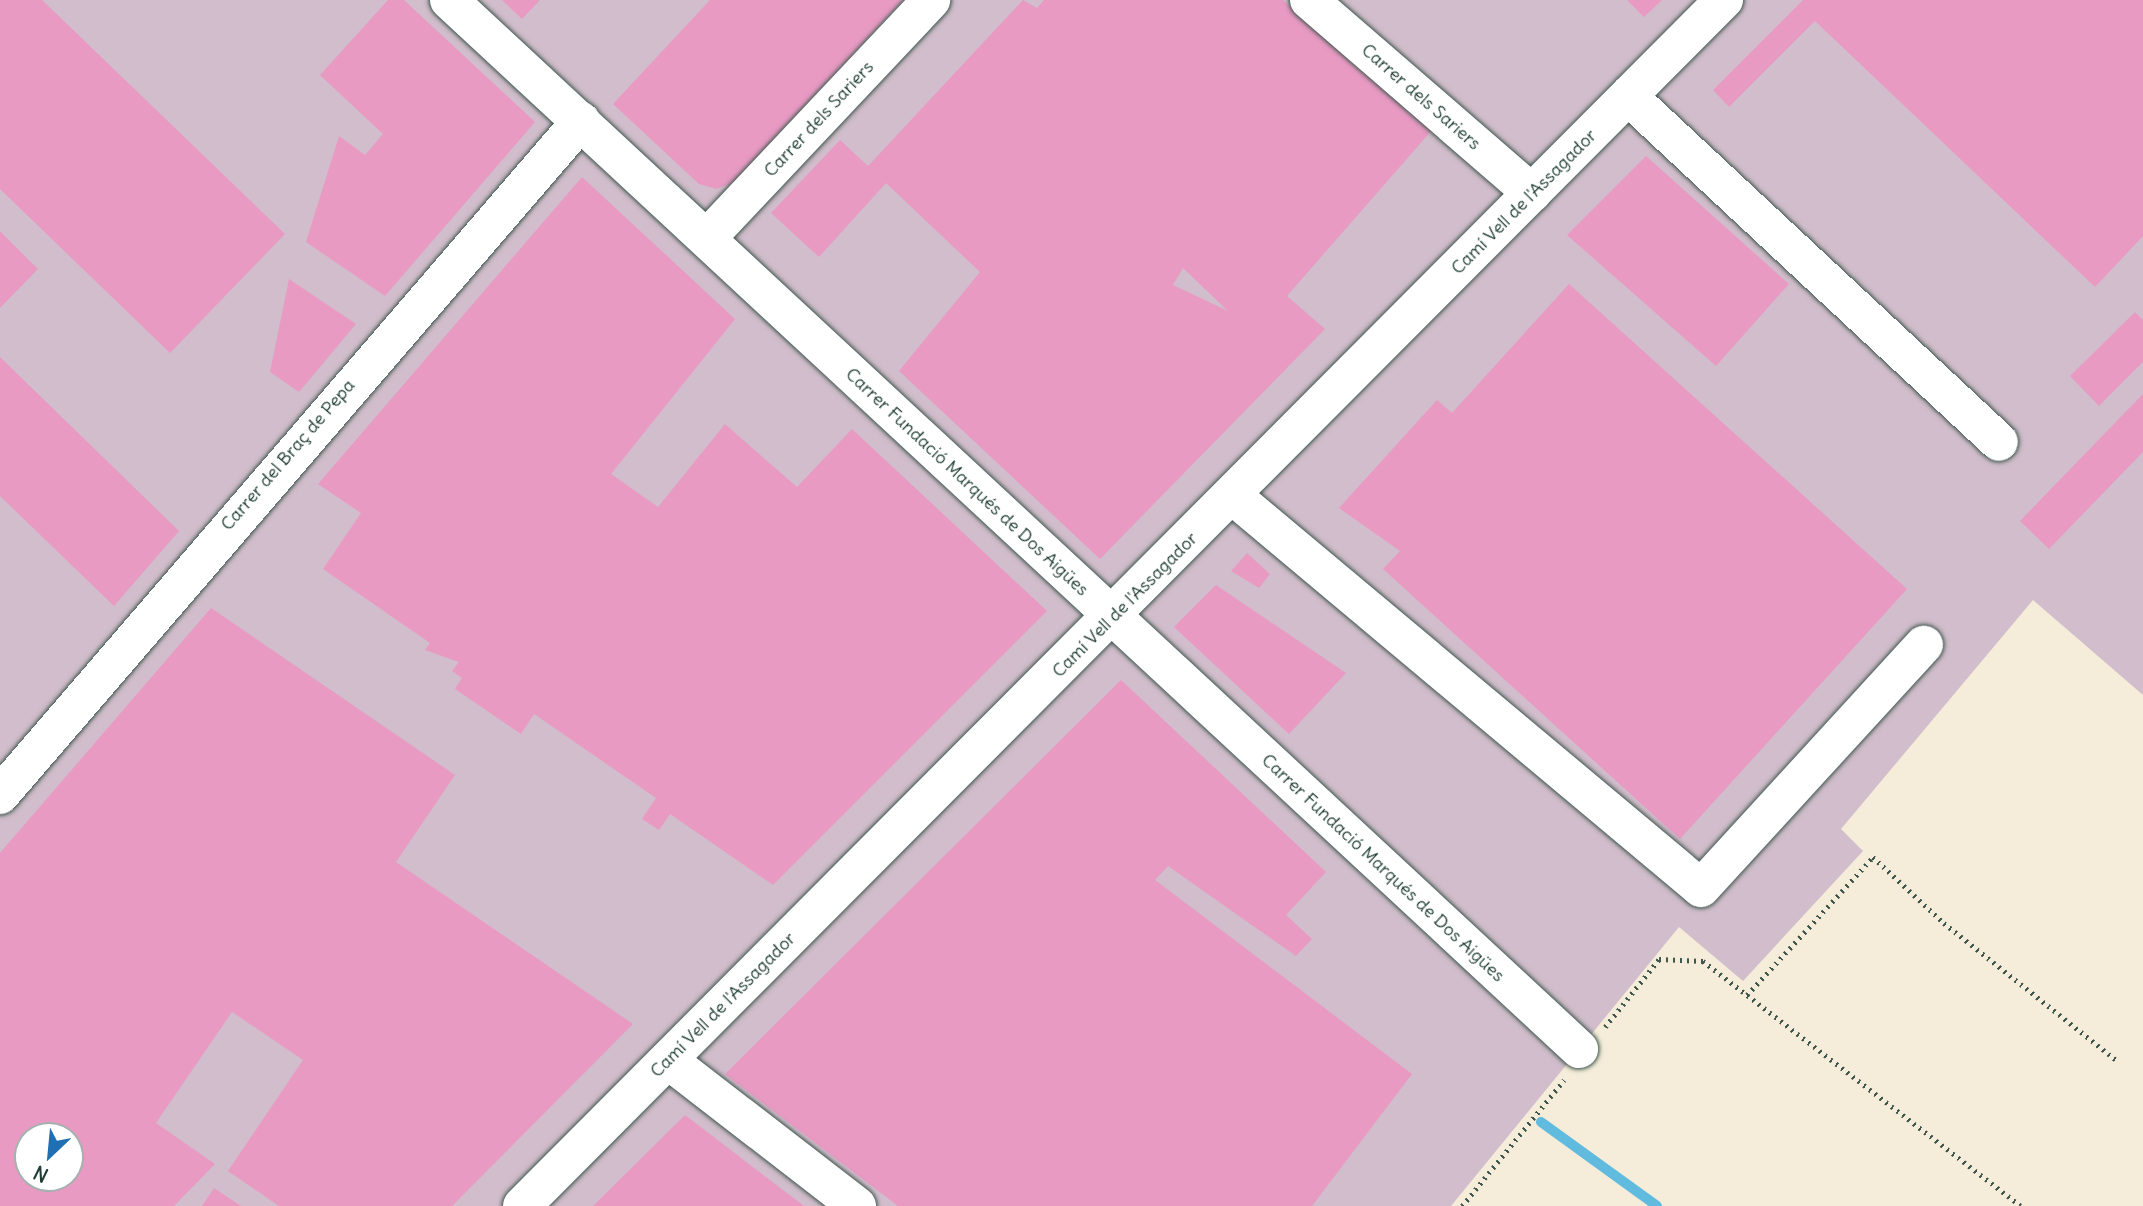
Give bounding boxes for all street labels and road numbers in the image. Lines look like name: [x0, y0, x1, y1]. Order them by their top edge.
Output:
street label: Carrer dels Sariers: [1357, 39, 1485, 155]
street label: Carrer dels Sariers: [760, 56, 878, 182]
street label: Camí Vell de l'Assagador: [1447, 125, 1601, 279]
street label: Carrer Fundació Marqués de Dos Aigües: [841, 363, 1093, 601]
street label: Carrer del Braç de Pepa: [216, 375, 360, 535]
street label: Camí Vell de l'Assagador: [1048, 528, 1202, 682]
street label: Carrer Fundació Marqués de Dos Aigües: [1257, 749, 1509, 987]
street label: Camí Vell de l'Assagador: [646, 928, 800, 1082]

